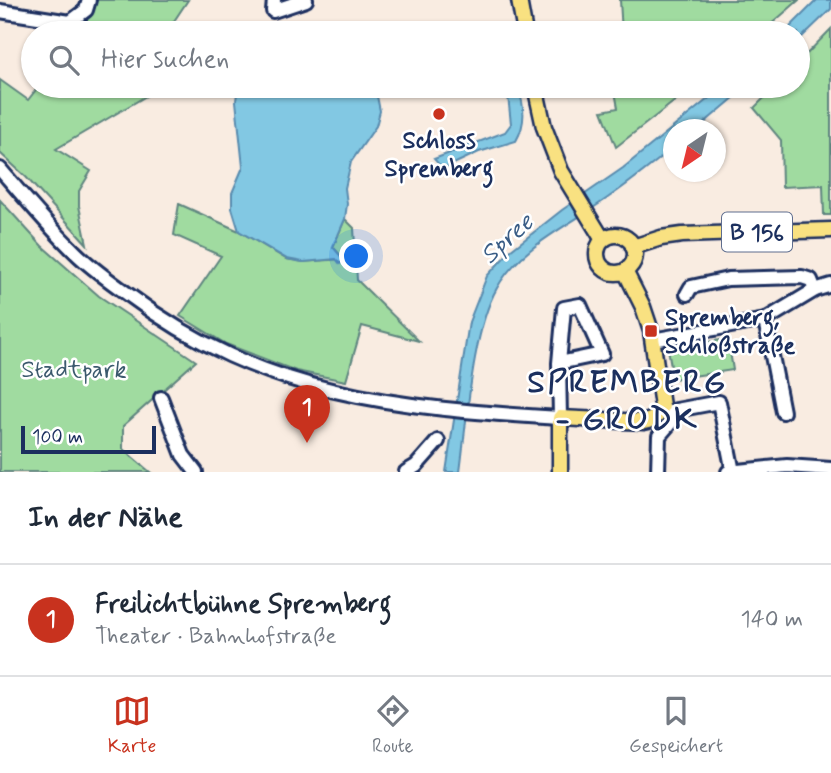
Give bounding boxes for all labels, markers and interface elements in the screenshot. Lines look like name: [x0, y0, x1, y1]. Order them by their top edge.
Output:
search box: [21, 21, 810, 98]
icon: search: [45, 41, 83, 79]
text: Hier suchen: [101, 43, 229, 77]
marker: Schloss Spremberg: [431, 106, 447, 122]
north arrow: [663, 119, 726, 182]
place label: Schloss Spremberg: [385, 126, 493, 188]
water label: Spree: [473, 206, 542, 272]
road number: B 156: [722, 213, 792, 252]
your location: [339, 239, 373, 273]
place label: Spremberg, Schloßstraße: [665, 303, 795, 362]
marker: Spremberg, Schloßstraße: [643, 323, 659, 339]
park label: Stadtpark: [21, 355, 127, 386]
district label: SPREMBERG - GRODK: [527, 362, 727, 441]
pin: 1: [284, 385, 330, 443]
scale bar: [21, 423, 156, 455]
text: 100 m: [32, 425, 83, 450]
text: In der Nähe: [28, 498, 183, 537]
text: Freilichtbühne Spremberg: [95, 588, 391, 622]
text: 1: [46, 605, 56, 635]
text: 140 m: [740, 605, 803, 635]
text: Theater · Bahnhofstraße: [95, 622, 337, 652]
tab: Karte: [108, 692, 156, 759]
tab: Route: [372, 692, 413, 759]
tab: Gespeichert: [629, 692, 723, 759]

